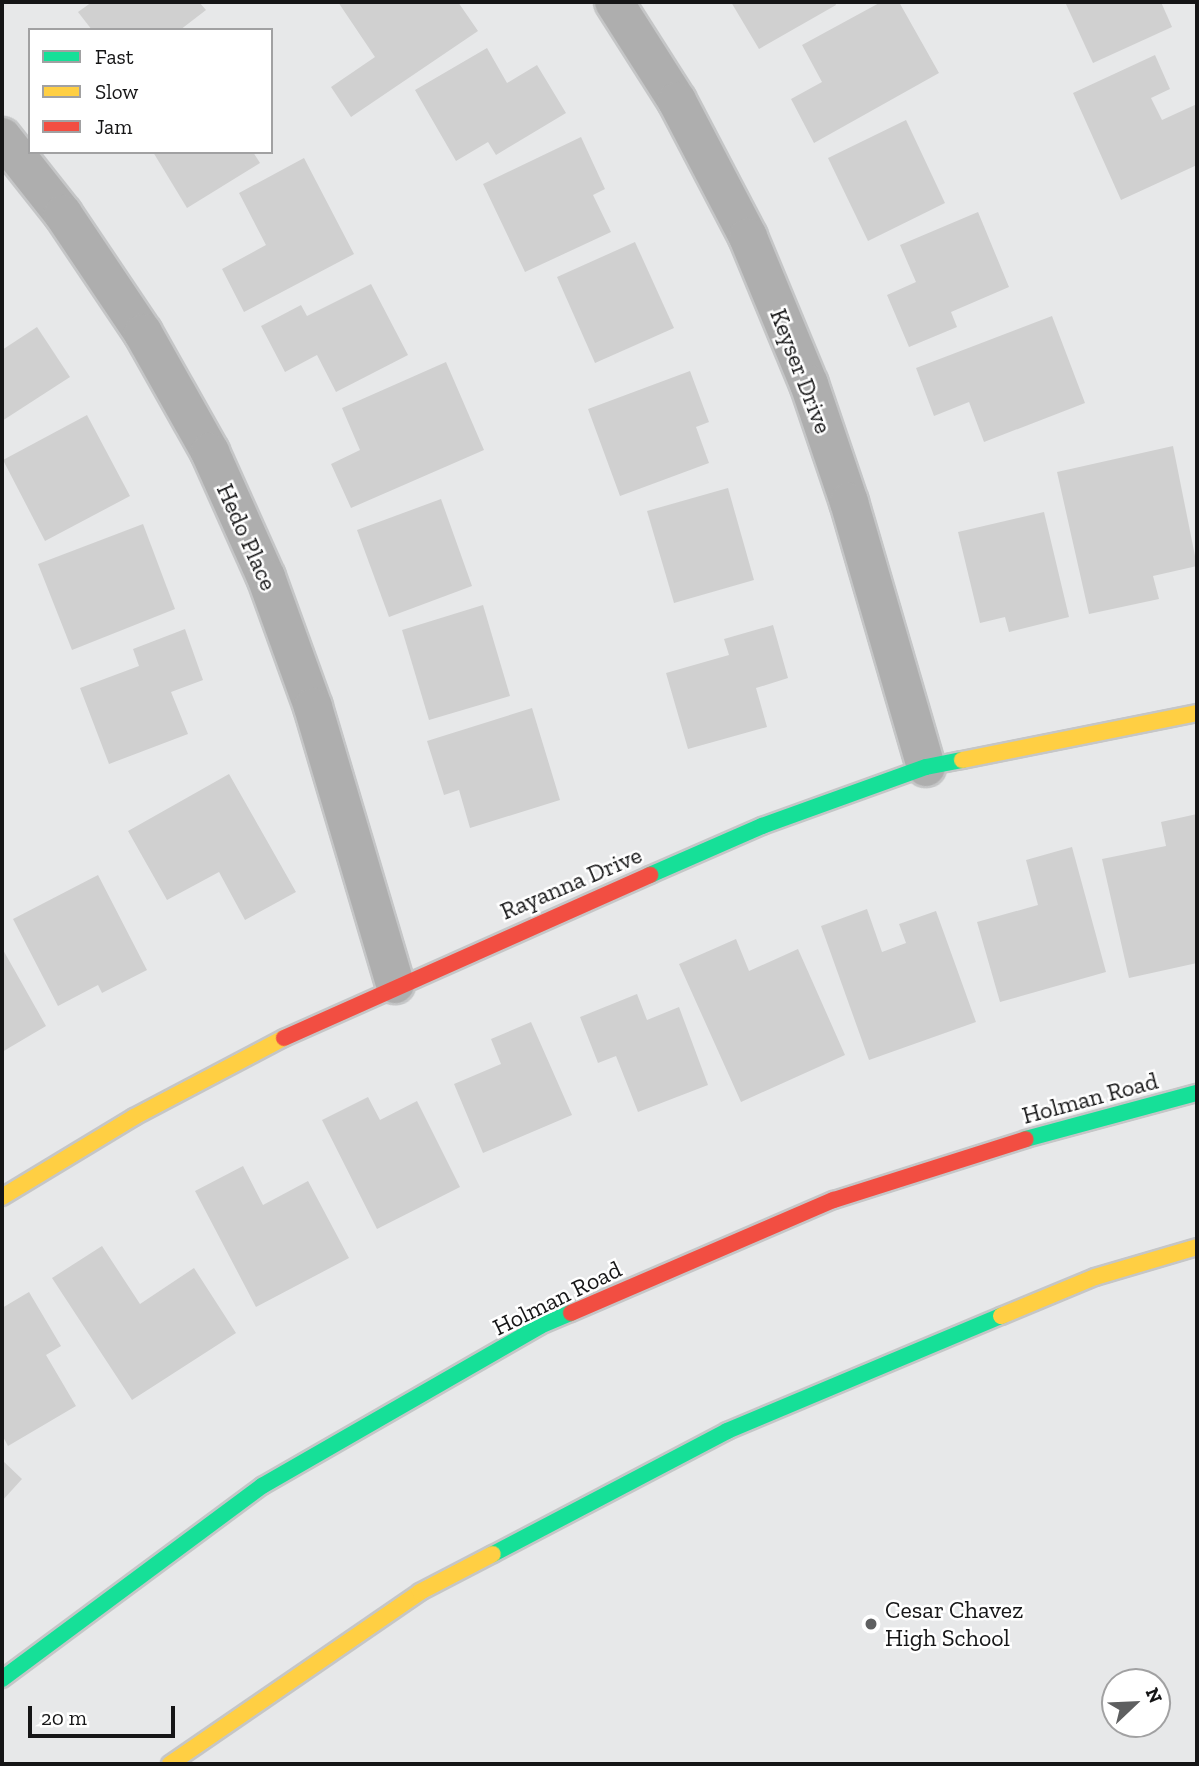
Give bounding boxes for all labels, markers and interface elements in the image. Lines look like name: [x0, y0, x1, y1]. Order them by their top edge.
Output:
legend: [28, 28, 273, 154]
text: Fast: [95, 44, 134, 69]
text: Slow: [95, 79, 138, 104]
text: Jam: [95, 114, 132, 139]
street label: Keyser Drive: [764, 304, 838, 438]
street label: Hedo Place: [211, 479, 283, 595]
street label: Rayanna Drive: [496, 840, 646, 926]
street label: Holman Road: [1019, 1066, 1161, 1130]
street label: Holman Road: [488, 1255, 626, 1341]
place label: Cesar Chavez High School: [885, 1596, 1024, 1652]
marker: Cesar Chavez High School: [863, 1616, 879, 1632]
north arrow: [1101, 1668, 1171, 1738]
text: N: [1141, 1684, 1167, 1707]
scale bar: [32, 1692, 178, 1736]
text: 20 m: [41, 1705, 87, 1730]

